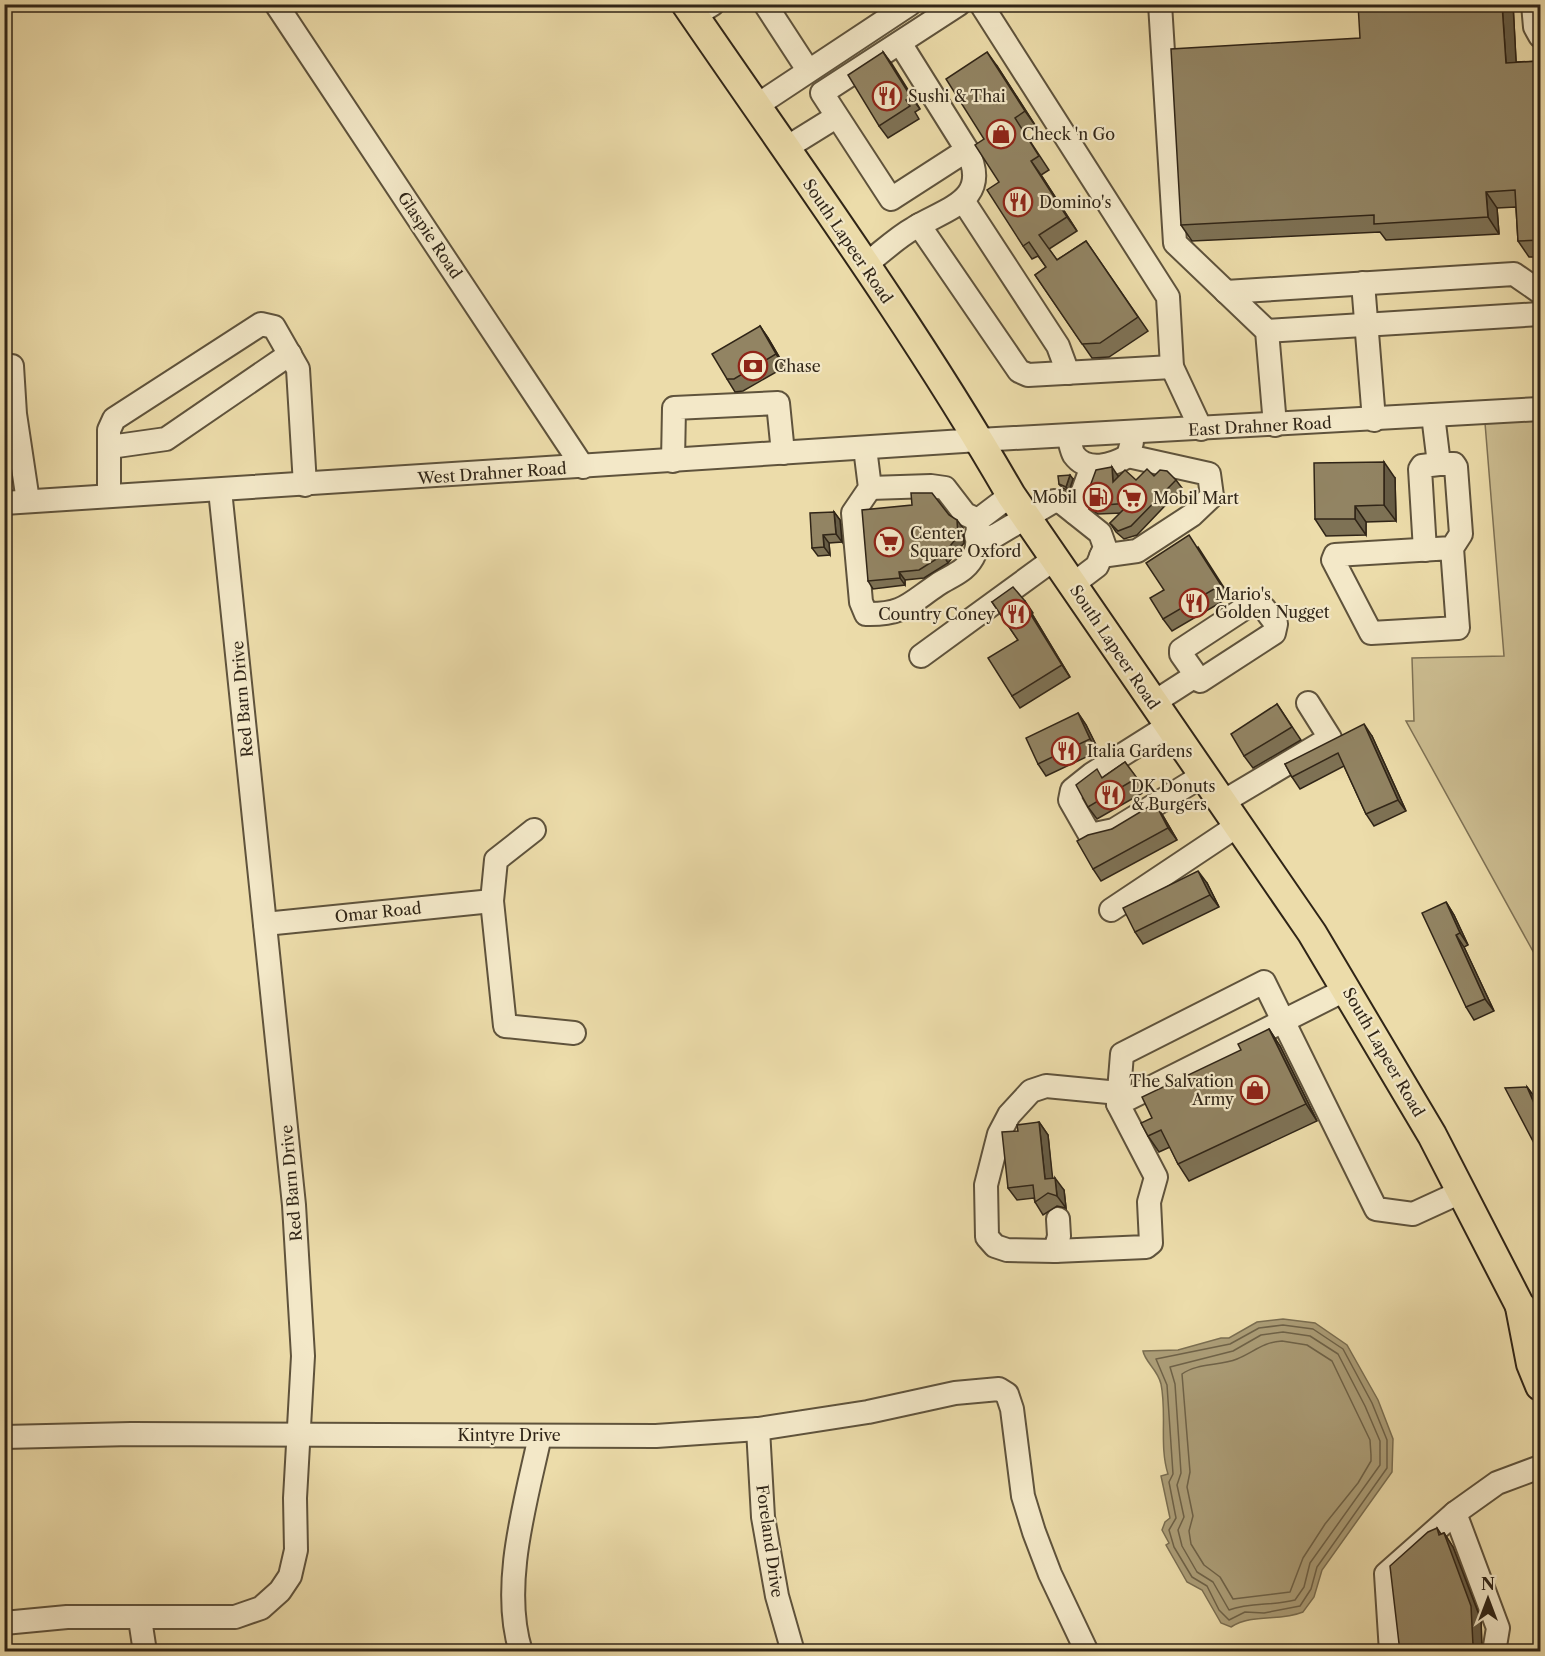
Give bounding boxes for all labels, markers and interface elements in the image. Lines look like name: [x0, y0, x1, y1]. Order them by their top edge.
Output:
restaurant icon: Sushi & Thai: [871, 80, 903, 112]
place label: Sushi & Thai: [908, 86, 1006, 106]
shop icon: Check 'n Go: [985, 118, 1017, 150]
place label: Check 'n Go: [1022, 124, 1115, 144]
street label: South Lapeer Road: [799, 175, 897, 307]
restaurant icon: Domino's: [1002, 186, 1034, 218]
street label: Glaspie Road: [394, 188, 467, 282]
place label: Domino's: [1039, 192, 1111, 212]
bank icon: Chase: [737, 350, 769, 382]
place label: Chase: [774, 356, 821, 376]
street label: East Drahner Road: [1188, 412, 1332, 440]
street label: West Drahner Road: [416, 458, 567, 488]
fuel station icon: Mobil: [1082, 481, 1114, 513]
supermarket icon: Mobil Mart: [1116, 482, 1148, 514]
place label: Mobil: [1032, 487, 1077, 507]
place label: Mobil Mart: [1153, 488, 1239, 508]
place label: Center Square Oxford: [910, 523, 1022, 561]
supermarket icon: Center Square Oxford: [873, 526, 905, 558]
street label: South Lapeer Road: [1066, 581, 1164, 713]
place label: Mario's Golden Nugget: [1215, 584, 1330, 622]
restaurant icon: Mario's Golden Nugget: [1178, 587, 1210, 619]
restaurant icon: Country Coney: [1000, 598, 1032, 630]
place label: Country Coney: [878, 604, 996, 624]
street label: Red Barn Drive: [227, 640, 257, 758]
restaurant icon: Italia Gardens: [1050, 735, 1082, 767]
place label: Italia Gardens: [1087, 741, 1193, 761]
place label: DK Donuts & Burgers: [1131, 776, 1215, 814]
restaurant icon: DK Donuts & Burgers: [1094, 779, 1126, 811]
street label: Omar Road: [334, 897, 423, 926]
street label: South Lapeer Road: [1339, 984, 1429, 1120]
place label: The Salvation Army: [1129, 1071, 1235, 1109]
shop icon: The Salvation Army: [1239, 1074, 1271, 1106]
street label: Red Barn Drive: [276, 1124, 306, 1242]
street label: Kintyre Drive: [457, 1425, 561, 1445]
street label: Foreland Drive: [752, 1483, 788, 1599]
north arrow: [1458, 1569, 1518, 1629]
text: N: [1481, 1574, 1495, 1594]

